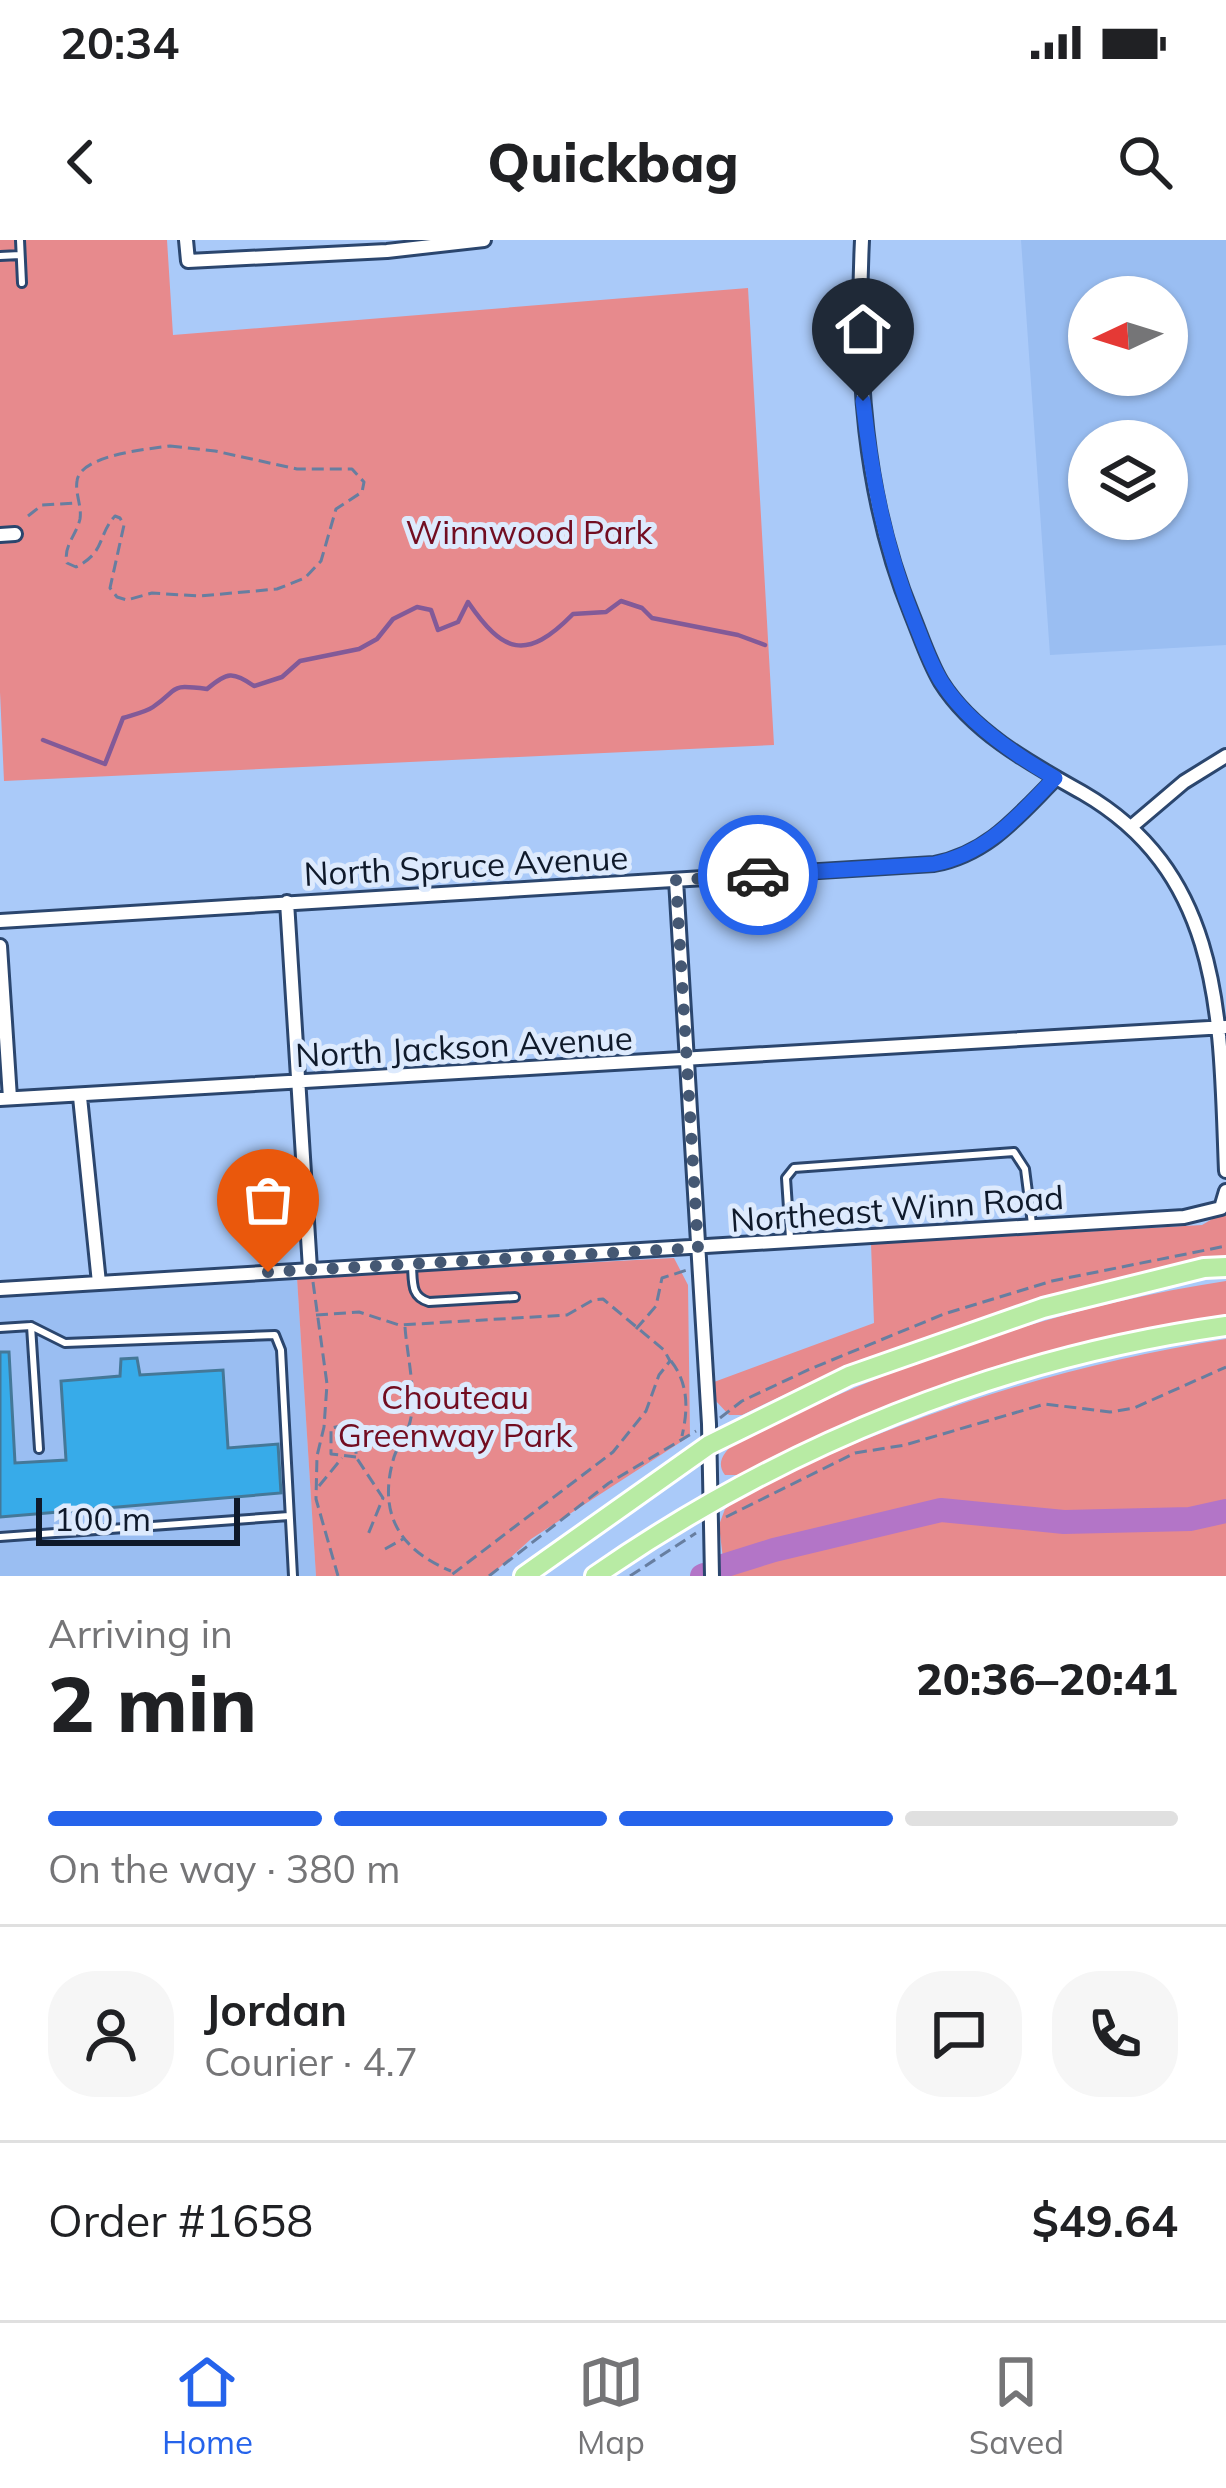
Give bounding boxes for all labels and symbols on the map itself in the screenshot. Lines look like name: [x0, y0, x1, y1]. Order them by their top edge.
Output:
north arrow: [1068, 276, 1188, 396]
pin: [812, 278, 914, 401]
park label: Winnwood Park: [405, 511, 654, 552]
courier: [698, 815, 818, 935]
street label: North Spruce Avenue: [303, 836, 629, 894]
street label: North Jackson Avenue: [294, 1017, 634, 1075]
pin: [217, 1149, 319, 1272]
street label: Northeast Winn Road: [729, 1176, 1065, 1240]
park label: Chouteau Greenway Park: [338, 1376, 573, 1455]
scale bar: [36, 1492, 240, 1545]

